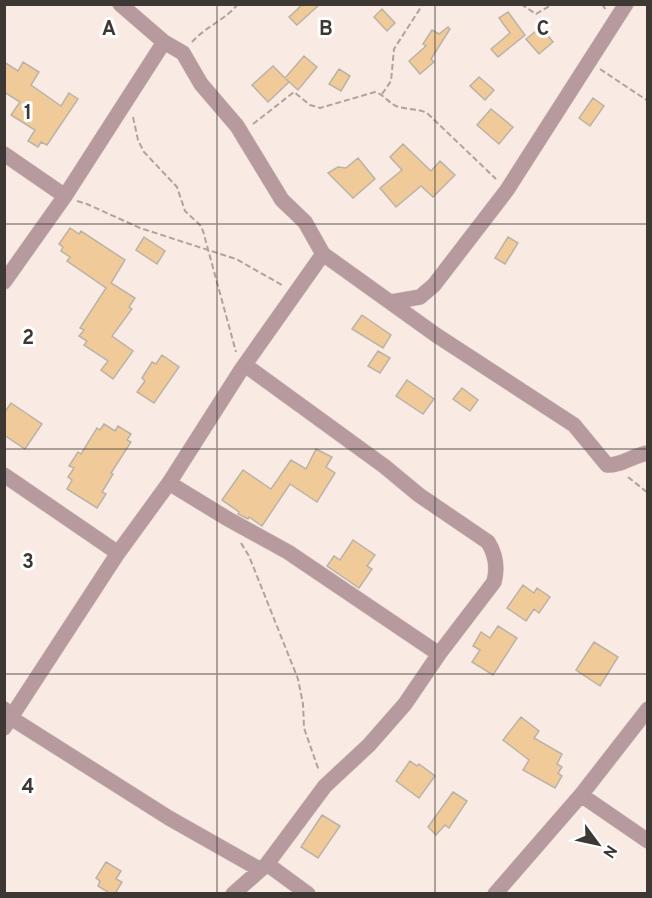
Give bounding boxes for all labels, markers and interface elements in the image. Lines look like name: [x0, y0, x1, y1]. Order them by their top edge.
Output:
text: A: [102, 17, 116, 43]
text: B: [319, 17, 333, 43]
text: C: [537, 17, 549, 43]
text: 1: [24, 101, 32, 127]
text: 2: [22, 326, 34, 352]
text: 3: [22, 550, 34, 576]
text: 4: [22, 775, 34, 801]
north arrow: [568, 814, 628, 874]
text: N: [597, 841, 620, 861]

